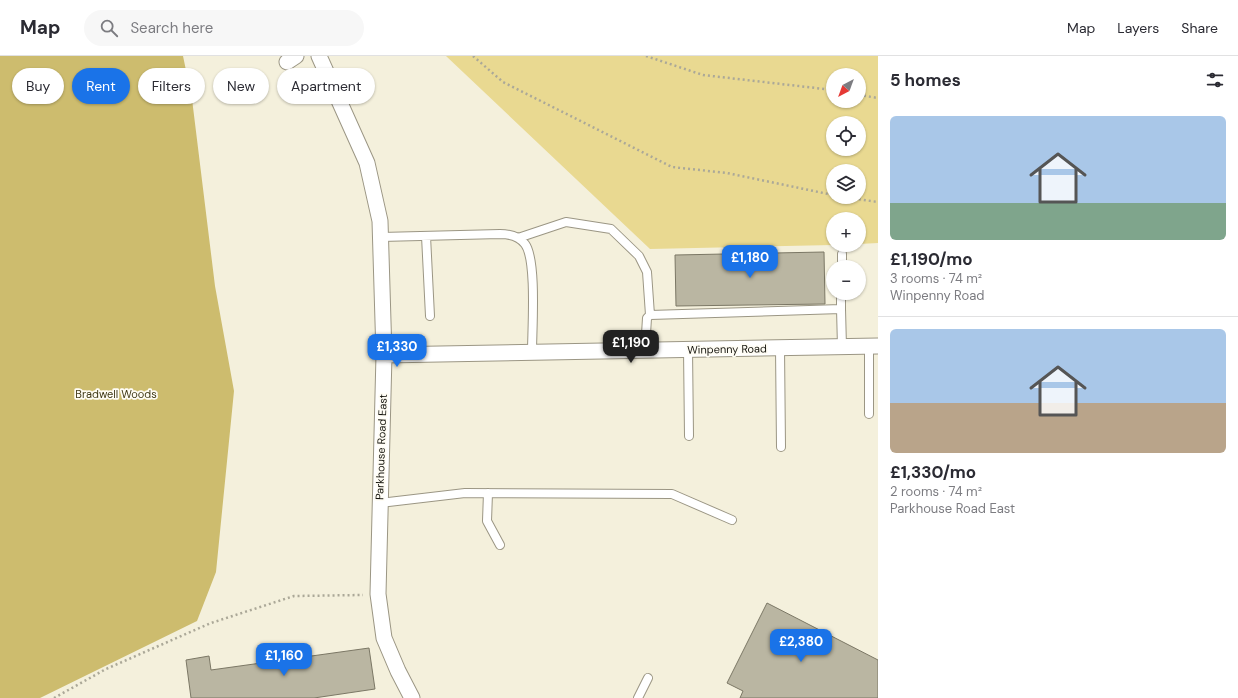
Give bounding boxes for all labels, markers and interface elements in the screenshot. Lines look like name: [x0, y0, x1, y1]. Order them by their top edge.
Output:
search box: [84, 10, 364, 46]
text: Map: [20, 15, 60, 40]
icon: search: [98, 17, 120, 39]
text: Search here: [130, 18, 213, 38]
text: Map: [1067, 19, 1095, 37]
text: Layers: [1117, 19, 1159, 37]
text: Share: [1181, 19, 1218, 37]
chip: Buy: [12, 68, 64, 104]
chip: Rent: [72, 68, 130, 104]
chip: Filters: [138, 68, 205, 104]
chip: New: [213, 68, 269, 104]
chip: Apartment: [277, 68, 375, 104]
north arrow: [826, 68, 866, 108]
map controls: [826, 68, 866, 300]
text: 5 homes: [890, 69, 961, 91]
icon: filters: [1204, 69, 1226, 91]
button: locate: [826, 116, 866, 156]
icon: home: [1022, 142, 1094, 214]
button: layers: [826, 164, 866, 204]
button: +: [826, 212, 866, 252]
pin: £1,180: [717, 245, 783, 279]
text: £1,190/mo: [890, 248, 973, 270]
text: £1,180: [731, 249, 769, 266]
button: −: [826, 260, 866, 300]
text: 3 rooms · 74 m²: [890, 270, 982, 287]
text: Winpenny Road: [890, 287, 984, 304]
pin: £1,190: [598, 330, 664, 364]
pin: £1,330: [364, 334, 430, 368]
text: £1,190: [612, 334, 650, 351]
text: £1,330: [377, 338, 417, 355]
street label: Winpenny Road: [687, 341, 767, 357]
icon: home: [1022, 355, 1094, 427]
park label: Bradwell Woods: [75, 387, 157, 401]
street label: Parkhouse Road East: [372, 394, 390, 500]
text: £1,330/mo: [890, 461, 976, 483]
text: 2 rooms · 74 m²: [890, 483, 982, 500]
text: Parkhouse Road East: [890, 500, 1015, 517]
pin: £2,380: [768, 629, 834, 663]
text: £2,380: [779, 633, 823, 650]
pin: £1,160: [251, 643, 317, 677]
text: £1,160: [265, 647, 303, 664]

